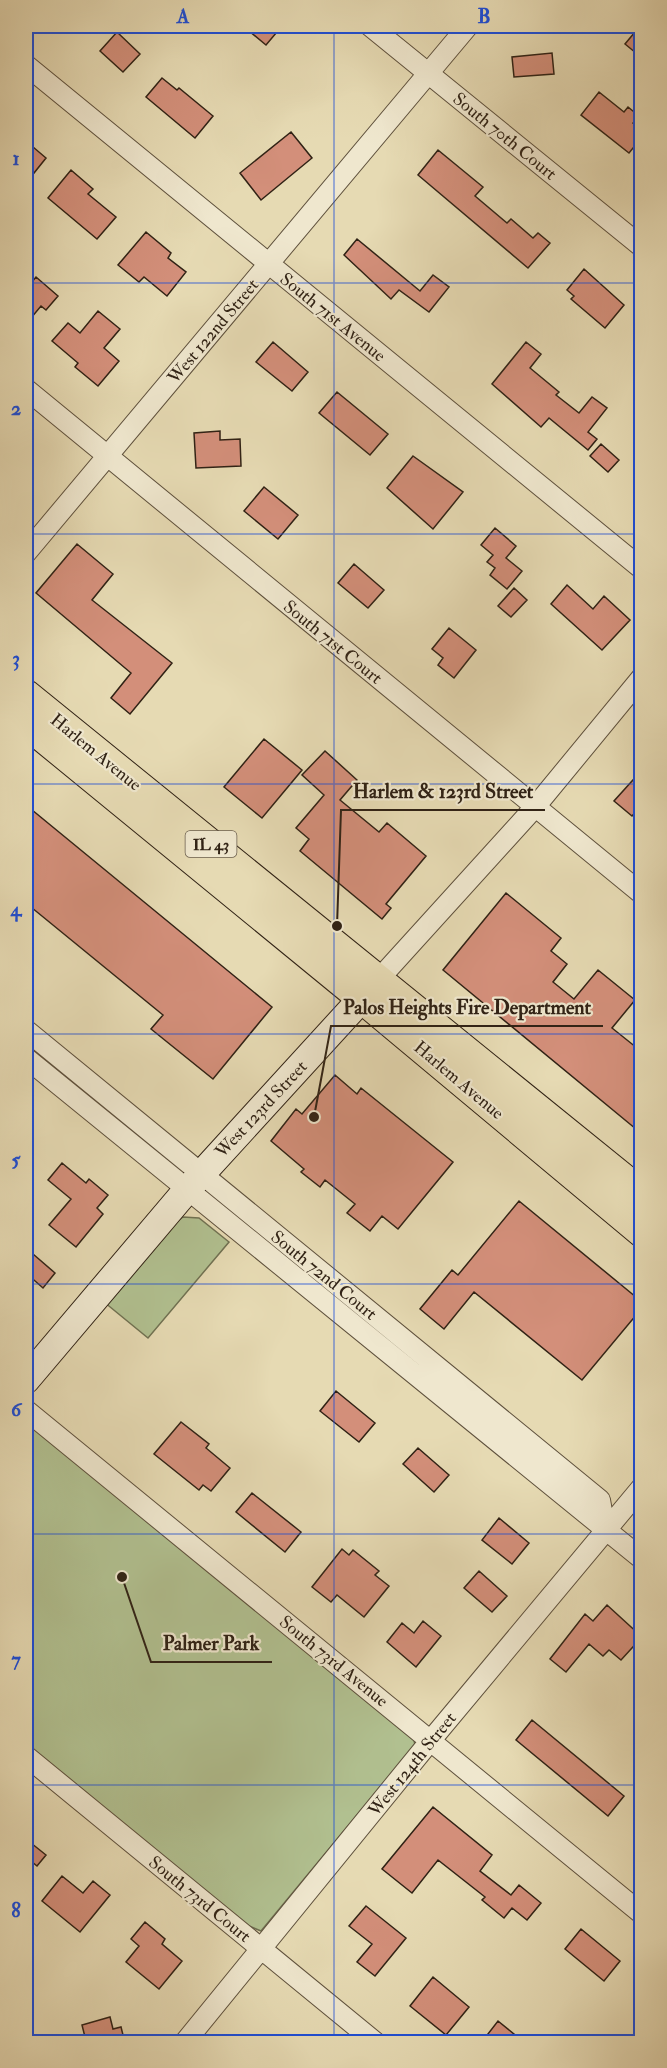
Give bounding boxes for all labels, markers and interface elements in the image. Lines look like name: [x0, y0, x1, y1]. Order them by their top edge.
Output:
text: A: [176, 4, 190, 29]
text: B: [477, 4, 491, 29]
street label: South 70th Court: [448, 87, 561, 185]
text: 1: [12, 146, 20, 171]
street label: South 71st Avenue: [275, 268, 391, 367]
street label: West 122nd Street: [162, 274, 264, 389]
text: 2: [11, 396, 21, 421]
street label: South 71st Court: [278, 595, 387, 690]
text: 3: [12, 646, 20, 671]
street label: Harlem Avenue: [45, 709, 146, 796]
callout: Harlem & 123rd Street: [341, 772, 545, 810]
text: Harlem & 123rd Street: [353, 779, 534, 804]
road number: IL 43: [186, 831, 236, 857]
text: 4: [10, 897, 23, 922]
callout: Palos Heights Fire Department: [331, 988, 603, 1026]
text: Palos Heights Fire Department: [343, 995, 591, 1021]
street label: Harlem Avenue: [409, 1036, 509, 1125]
street label: West 123rd Street: [210, 1056, 313, 1164]
text: 5: [12, 1147, 22, 1172]
street label: South 72nd Court: [266, 1226, 382, 1325]
text: 6: [11, 1397, 23, 1422]
street label: South 73rd Avenue: [275, 1610, 393, 1713]
callout: Palmer Park: [151, 1624, 272, 1662]
text: Palmer Park: [163, 1631, 260, 1656]
text: 7: [11, 1647, 21, 1672]
street label: West 124th Street: [363, 1707, 462, 1822]
street label: South 73rd Court: [144, 1851, 256, 1948]
text: 8: [11, 1898, 21, 1923]

